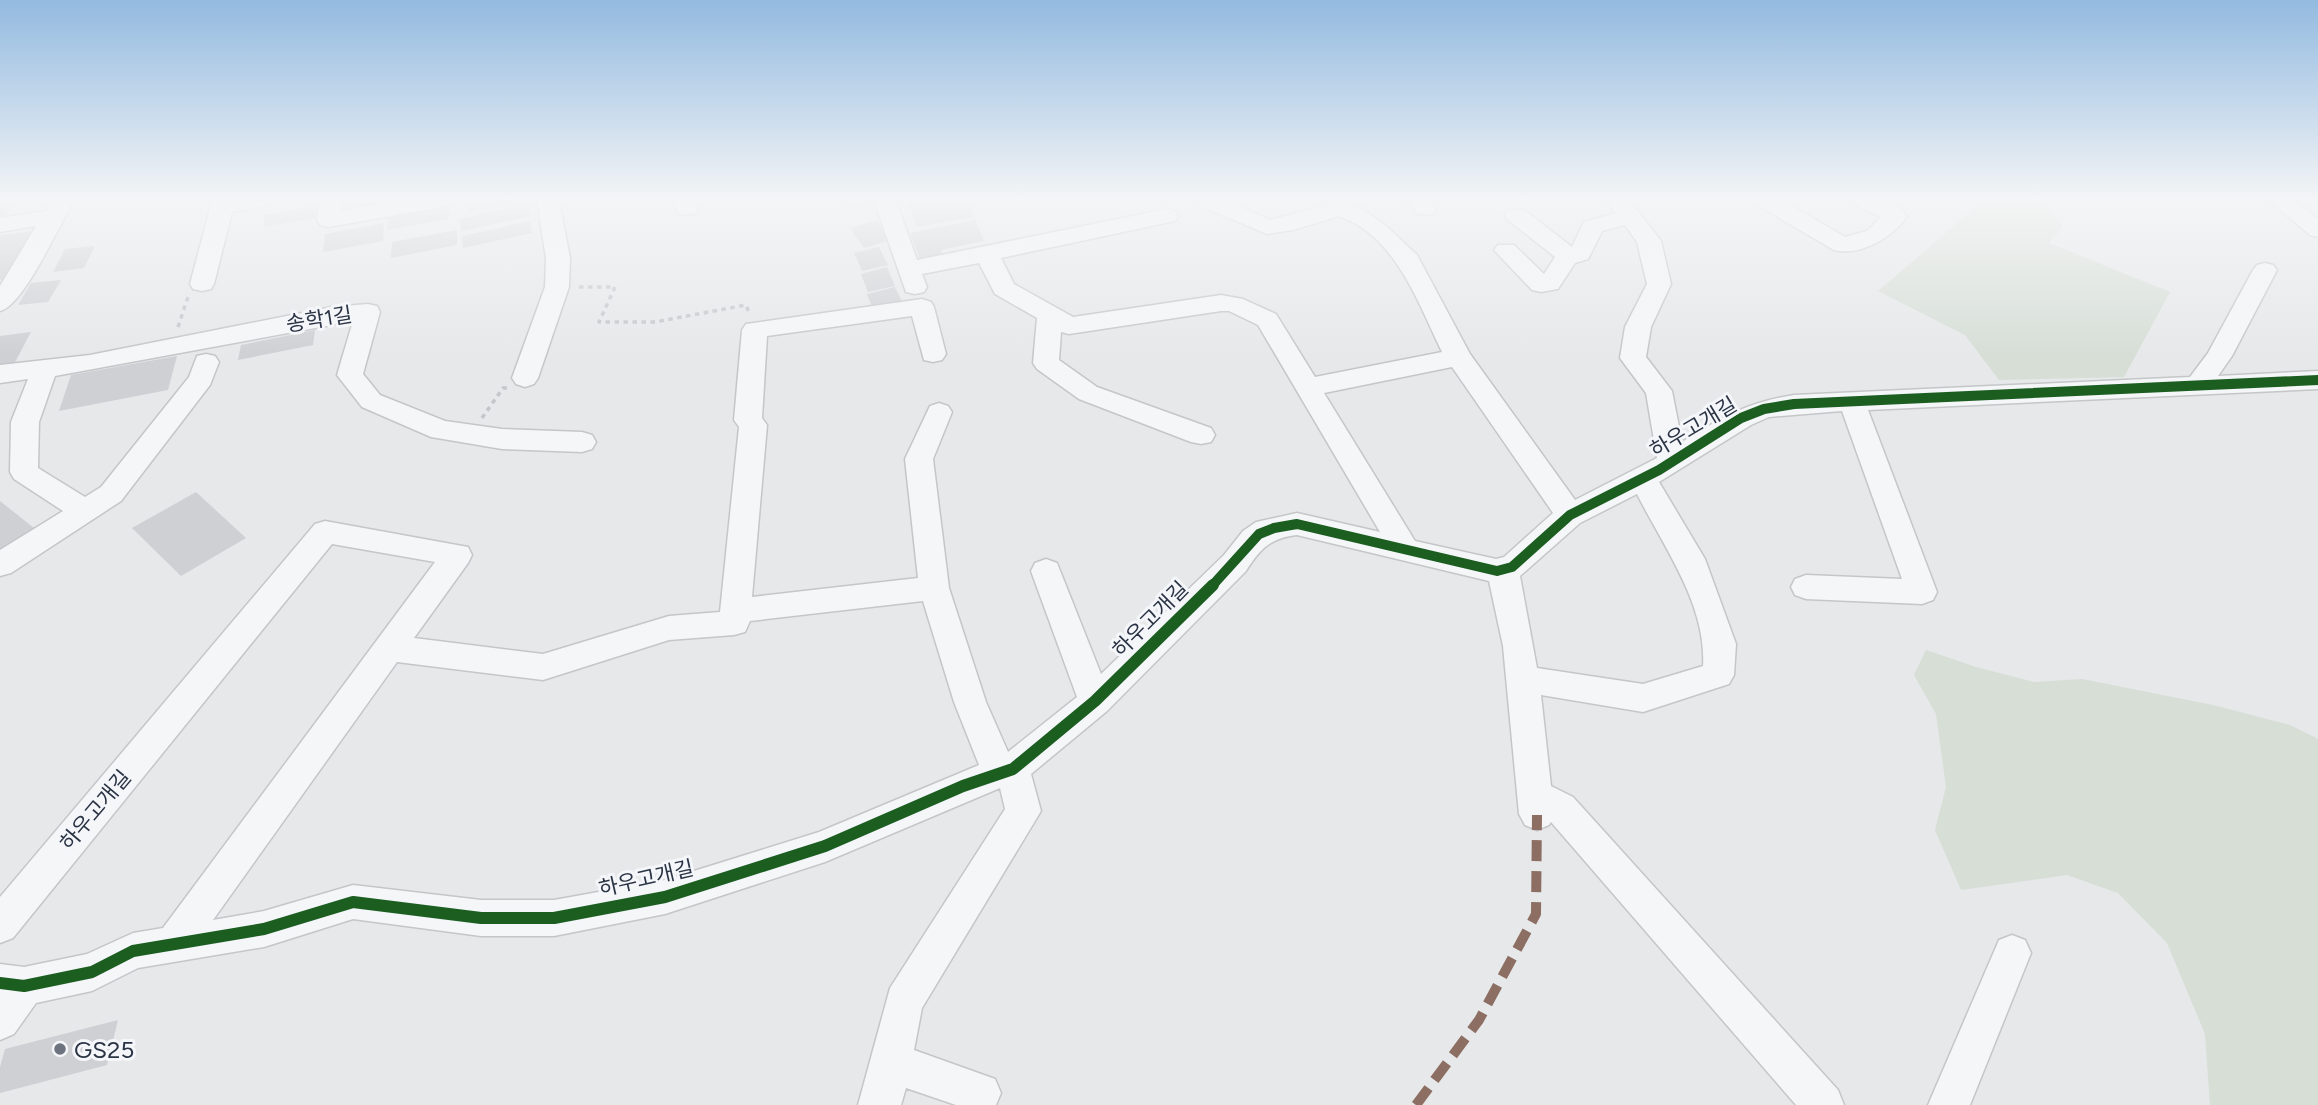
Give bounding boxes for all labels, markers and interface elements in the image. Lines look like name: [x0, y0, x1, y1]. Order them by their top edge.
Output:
street label: 송학1길: [284, 301, 354, 337]
street label: 하우고개길: [1645, 391, 1741, 463]
street label: 하우고개길: [1107, 576, 1193, 662]
street label: 하우고개길: [54, 765, 136, 855]
street label: 하우고개길: [596, 855, 696, 901]
place label: GS25: [74, 1035, 134, 1064]
marker: GS25: [52, 1041, 68, 1057]

